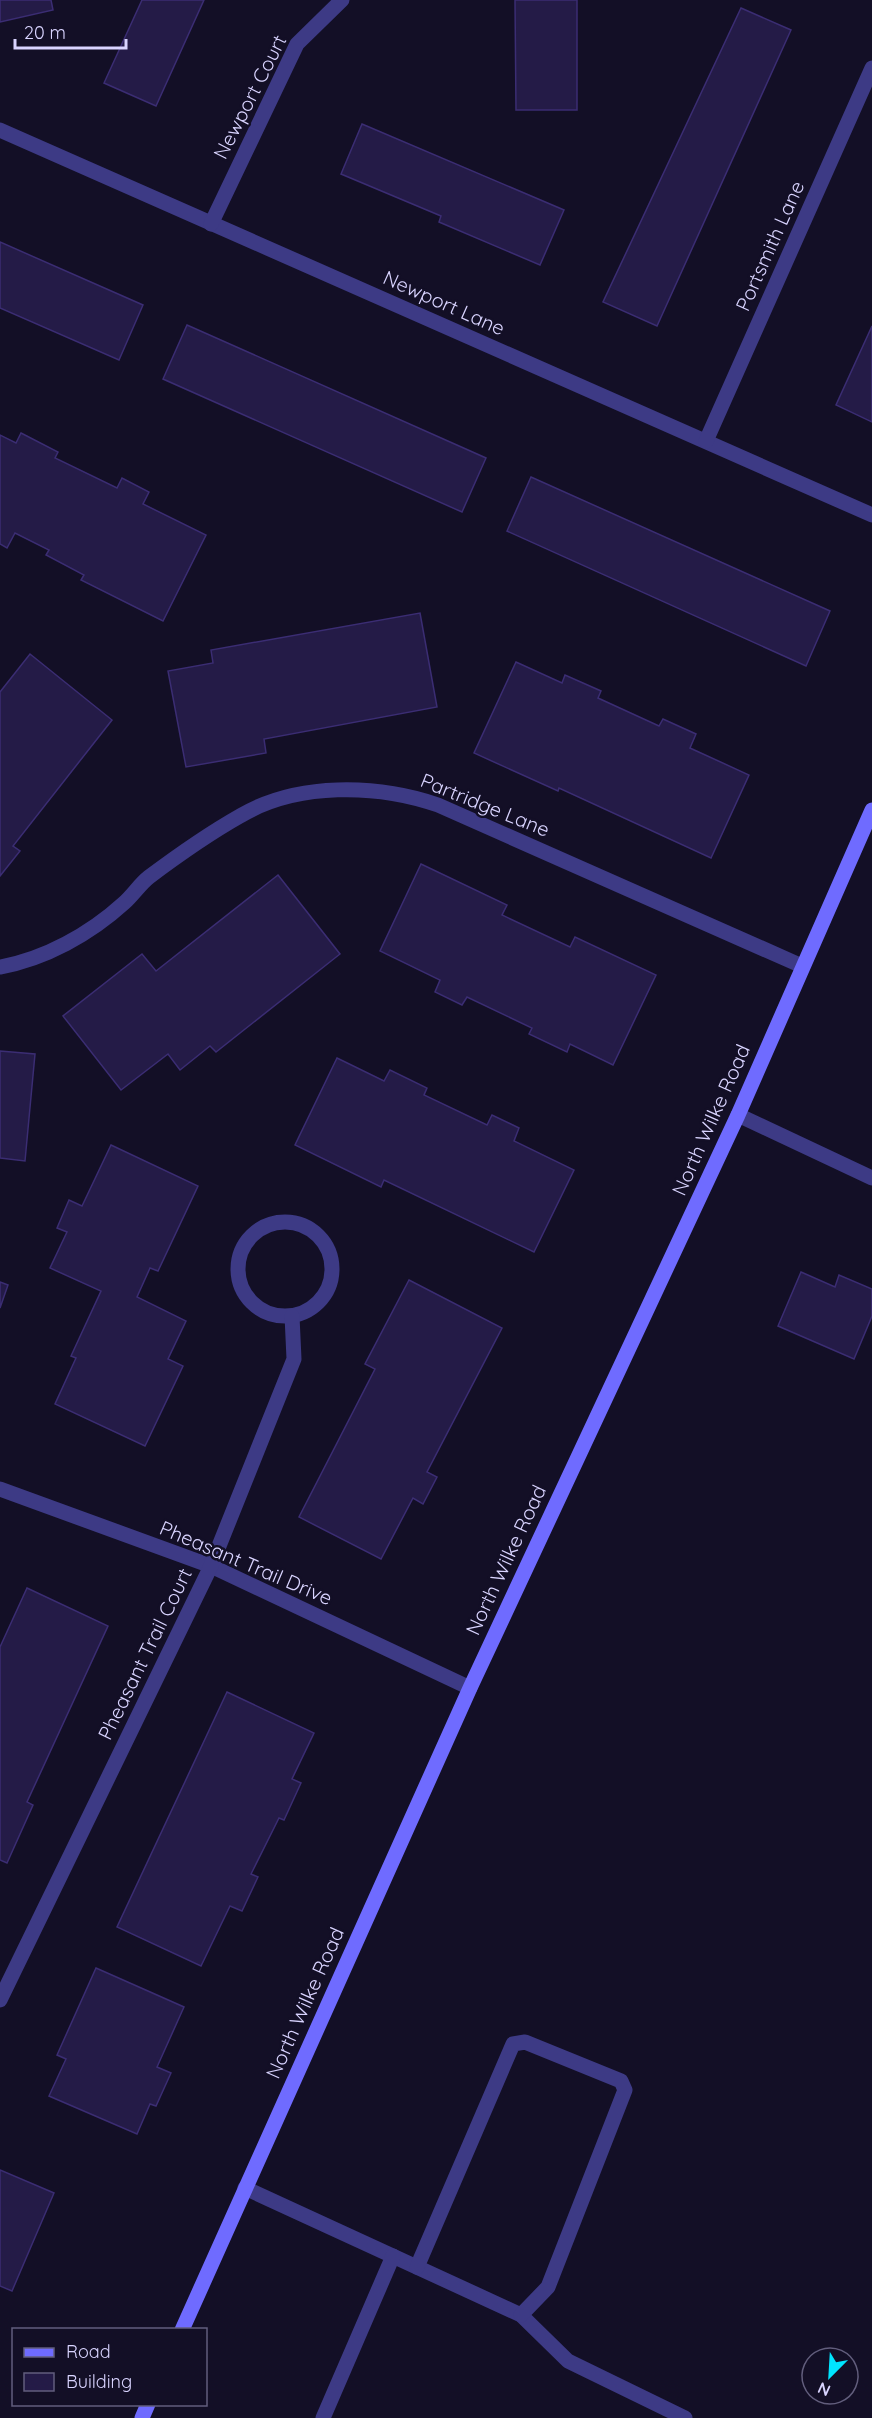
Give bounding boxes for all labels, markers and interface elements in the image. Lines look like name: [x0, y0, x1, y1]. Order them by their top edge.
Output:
scale bar: [15, 12, 126, 50]
text: 20 m: [24, 21, 66, 44]
street label: Newport Court: [208, 30, 292, 163]
street label: Portsmith Lane: [730, 177, 809, 315]
street label: Newport Lane: [379, 265, 509, 341]
street label: Partridge Lane: [417, 767, 553, 842]
street label: North Wilke Road: [666, 1040, 755, 1199]
street label: North Wilke Road: [460, 1481, 551, 1639]
street label: Pheasant Trail Drive: [156, 1515, 336, 1610]
street label: Pheasant Trail Court: [92, 1564, 197, 1744]
street label: North Wilke Road: [260, 1923, 349, 2082]
legend: [12, 2328, 207, 2406]
text: Road: [66, 2340, 111, 2363]
north arrow: [800, 2346, 860, 2406]
text: Building: [66, 2370, 132, 2393]
text: N: [814, 2378, 833, 2401]

